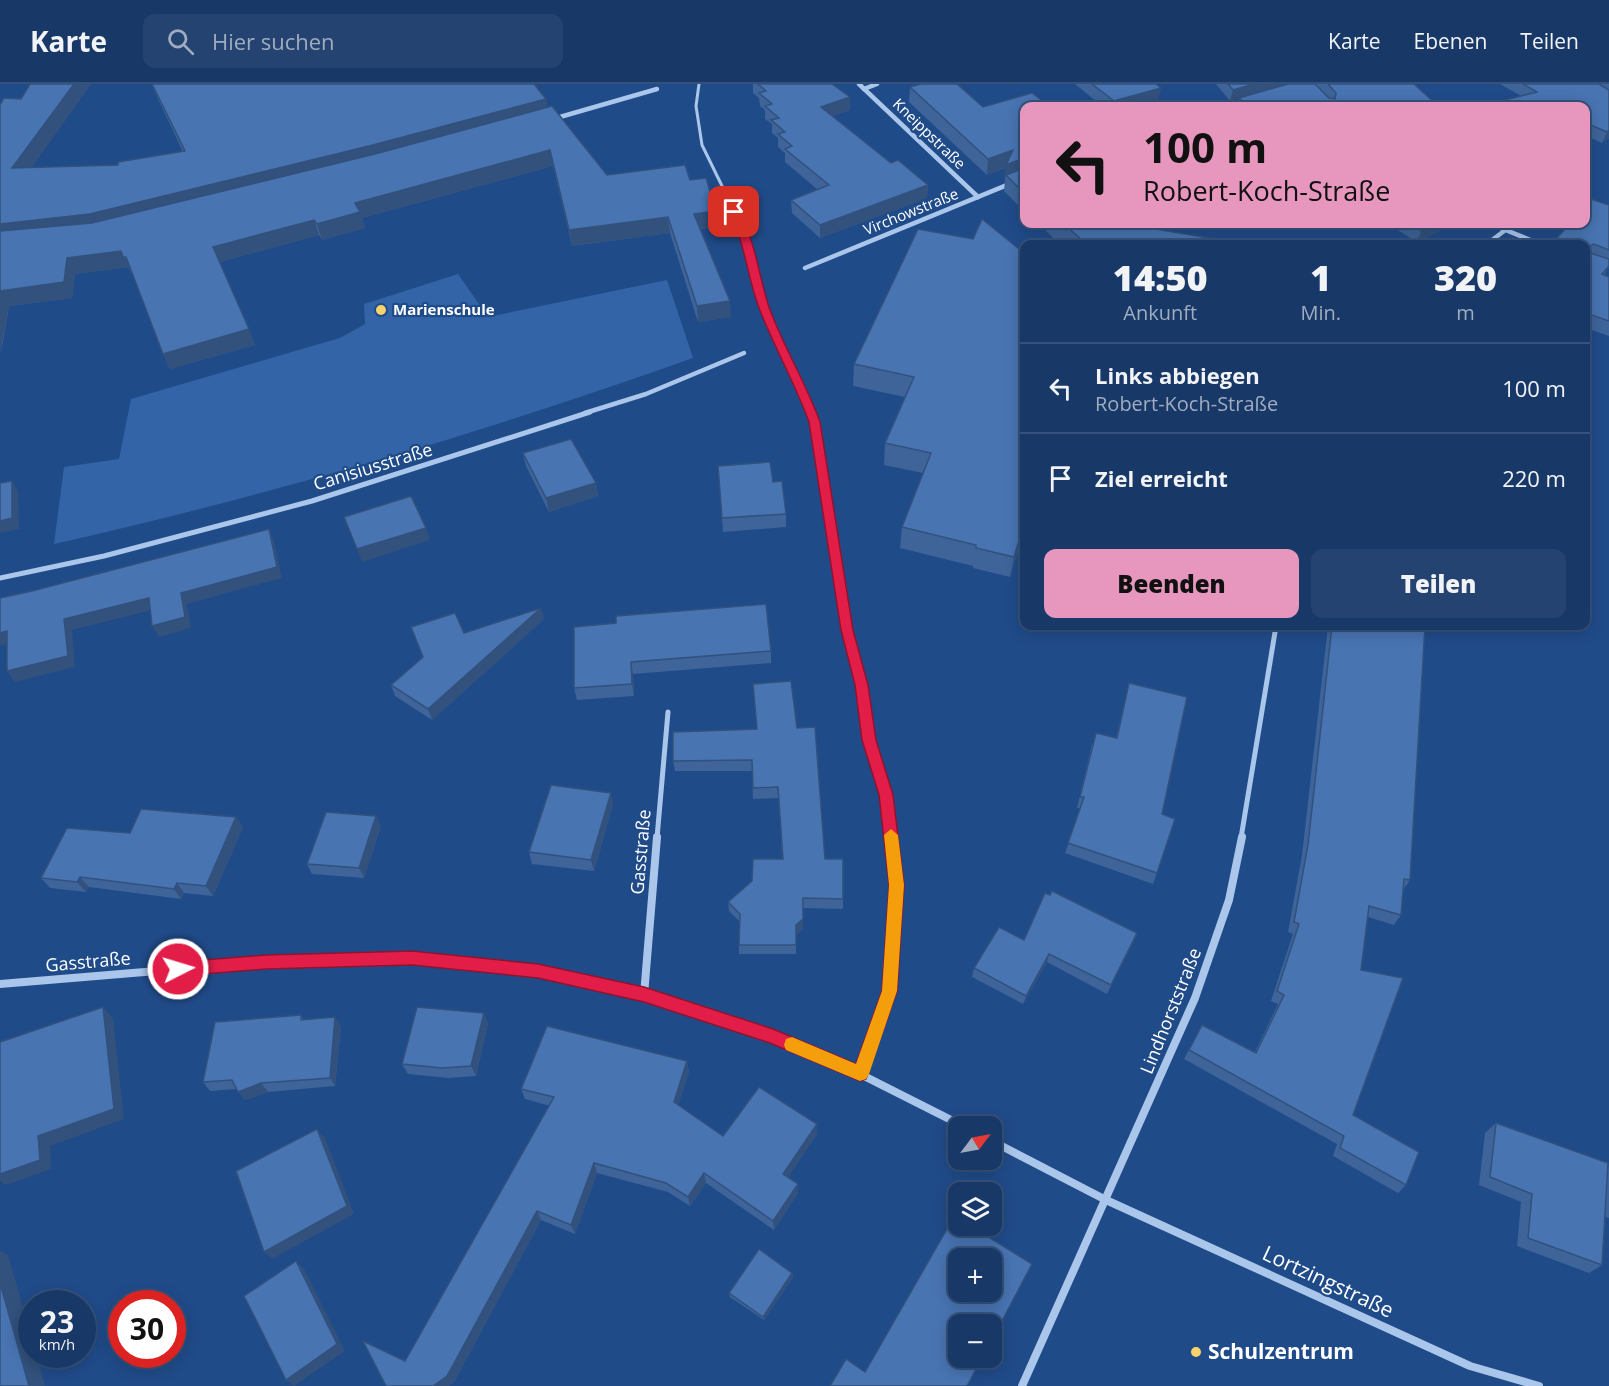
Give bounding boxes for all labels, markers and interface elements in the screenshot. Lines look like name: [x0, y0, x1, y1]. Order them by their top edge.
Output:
search box: [143, 14, 563, 68]
text: Karte: [30, 22, 107, 60]
icon: search: [164, 25, 197, 58]
text: Hier suchen: [212, 26, 335, 56]
text: Karte: [1328, 27, 1381, 55]
text: Ebenen: [1414, 27, 1487, 55]
text: Teilen: [1520, 27, 1579, 55]
street label: Kneippstraße: [889, 94, 970, 173]
text: 100 m: [1143, 118, 1267, 175]
icon: left: [1044, 126, 1122, 204]
text: Robert-Koch-Straße: [1143, 172, 1390, 209]
street label: Virchowstraße: [860, 183, 961, 239]
pin: [708, 186, 759, 237]
icon: arrive: [717, 195, 750, 228]
text: 14:50: [1113, 253, 1208, 302]
text: 1: [1310, 253, 1331, 302]
text: 320: [1434, 253, 1497, 302]
place label: Marienschule: [393, 299, 495, 319]
text: Ankunft: [1123, 299, 1197, 326]
text: Min.: [1300, 299, 1341, 326]
text: m: [1456, 299, 1475, 326]
marker: Marienschule: [374, 303, 388, 317]
text: Links abbiegen: [1095, 360, 1260, 390]
icon: left: [1044, 372, 1077, 405]
text: 100 m: [1502, 373, 1566, 403]
text: Robert-Koch-Straße: [1095, 390, 1278, 417]
street label: Canisiusstraße: [310, 437, 435, 496]
icon: arrive: [1044, 462, 1077, 495]
text: Ziel erreicht: [1095, 463, 1228, 493]
text: 220 m: [1502, 463, 1566, 493]
button: Beenden: [1044, 549, 1299, 618]
button: Teilen: [1311, 549, 1566, 618]
street label: Gasstraße: [624, 808, 656, 895]
position arrow: [146, 937, 210, 1001]
street label: Lindhorststraße: [1134, 944, 1206, 1077]
street label: Gasstraße: [44, 945, 131, 977]
north arrow: [948, 1116, 1002, 1170]
map controls: [948, 1116, 1002, 1368]
button: layers: [948, 1182, 1002, 1236]
street label: Lortzingstraße: [1258, 1238, 1399, 1324]
button: +: [948, 1248, 1002, 1302]
speed limit sign: 30: [108, 1290, 186, 1368]
text: 23: [40, 1301, 74, 1342]
button: −: [948, 1314, 1002, 1368]
text: km/h: [39, 1334, 75, 1354]
place label: Schulzentrum: [1208, 1337, 1354, 1365]
marker: Schulzentrum: [1189, 1345, 1203, 1359]

